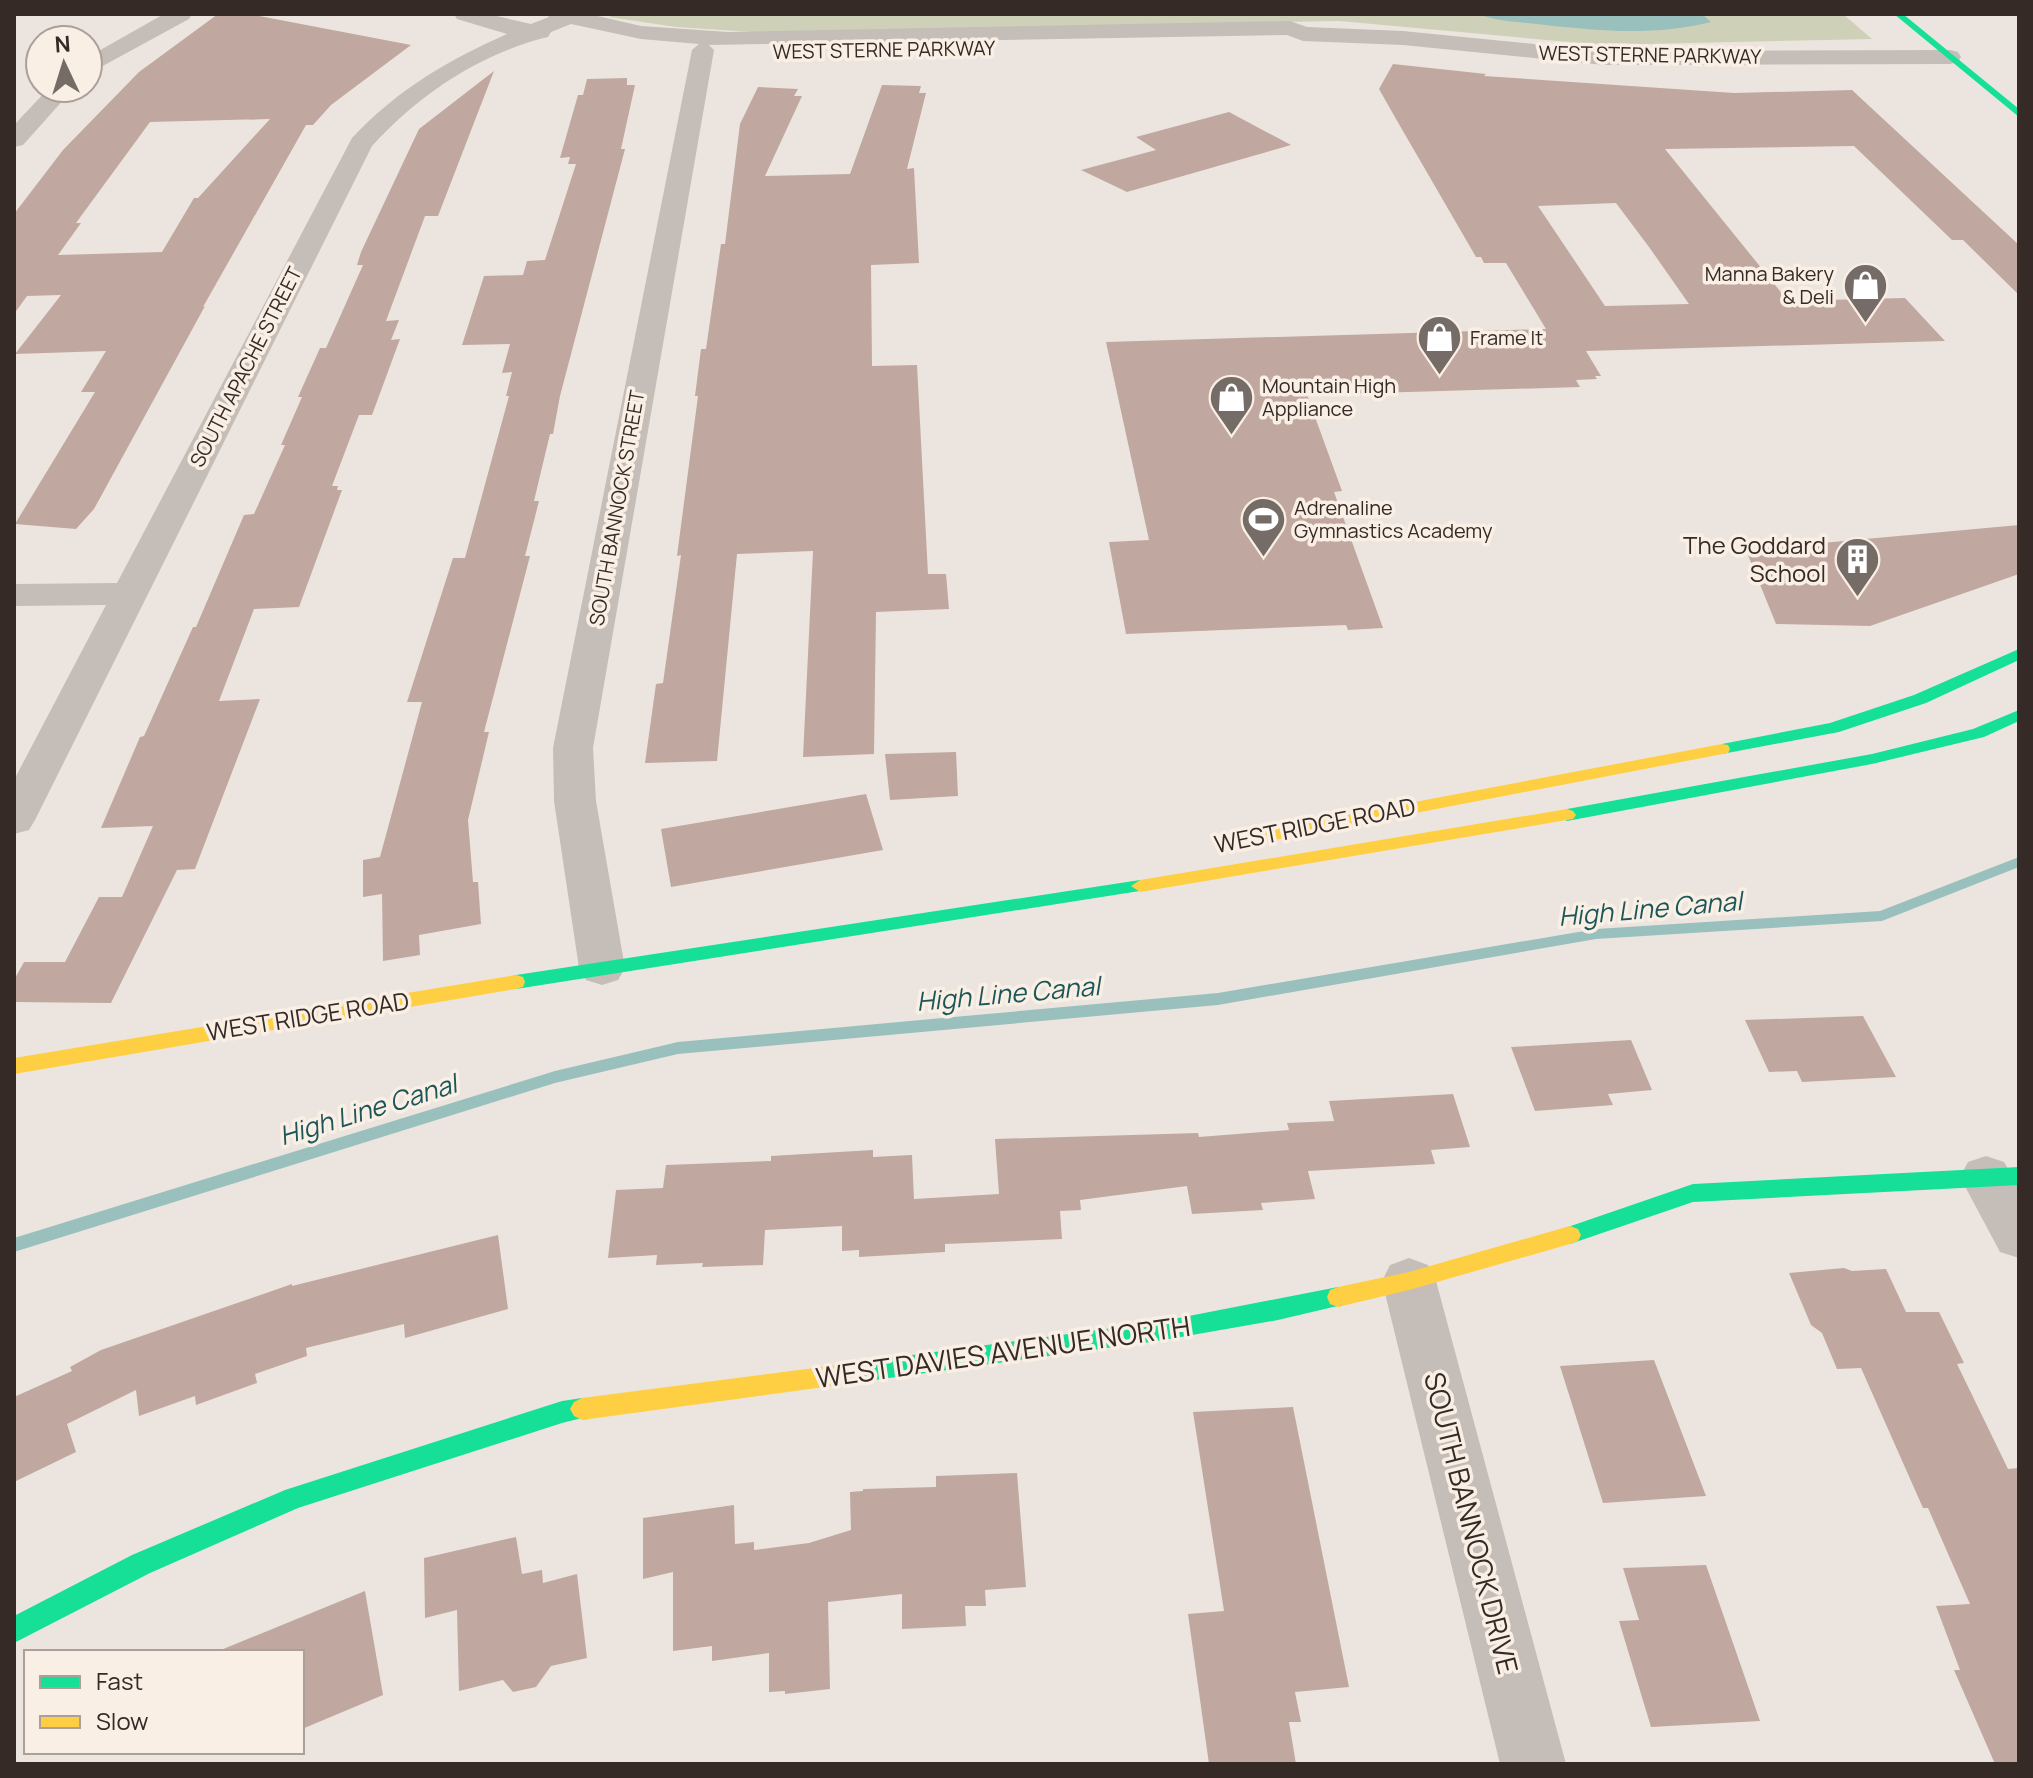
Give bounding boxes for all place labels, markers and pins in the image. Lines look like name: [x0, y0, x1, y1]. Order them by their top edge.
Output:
place label: Manna Bakery & Deli: [1705, 260, 1834, 310]
shop icon: Manna Bakery & Deli: [1841, 261, 1889, 324]
shop icon: Frame It: [1415, 314, 1463, 377]
place label: Frame It: [1470, 324, 1543, 351]
place label: Mountain High Appliance: [1262, 372, 1396, 422]
shop icon: Mountain High Appliance: [1207, 373, 1255, 436]
place label: Adrenaline Gymnastics Academy: [1294, 494, 1493, 544]
sports icon: Adrenaline Gymnastics Academy: [1239, 496, 1287, 559]
place label: The Goddard School: [1683, 528, 1826, 589]
building icon: The Goddard School: [1833, 536, 1881, 599]

